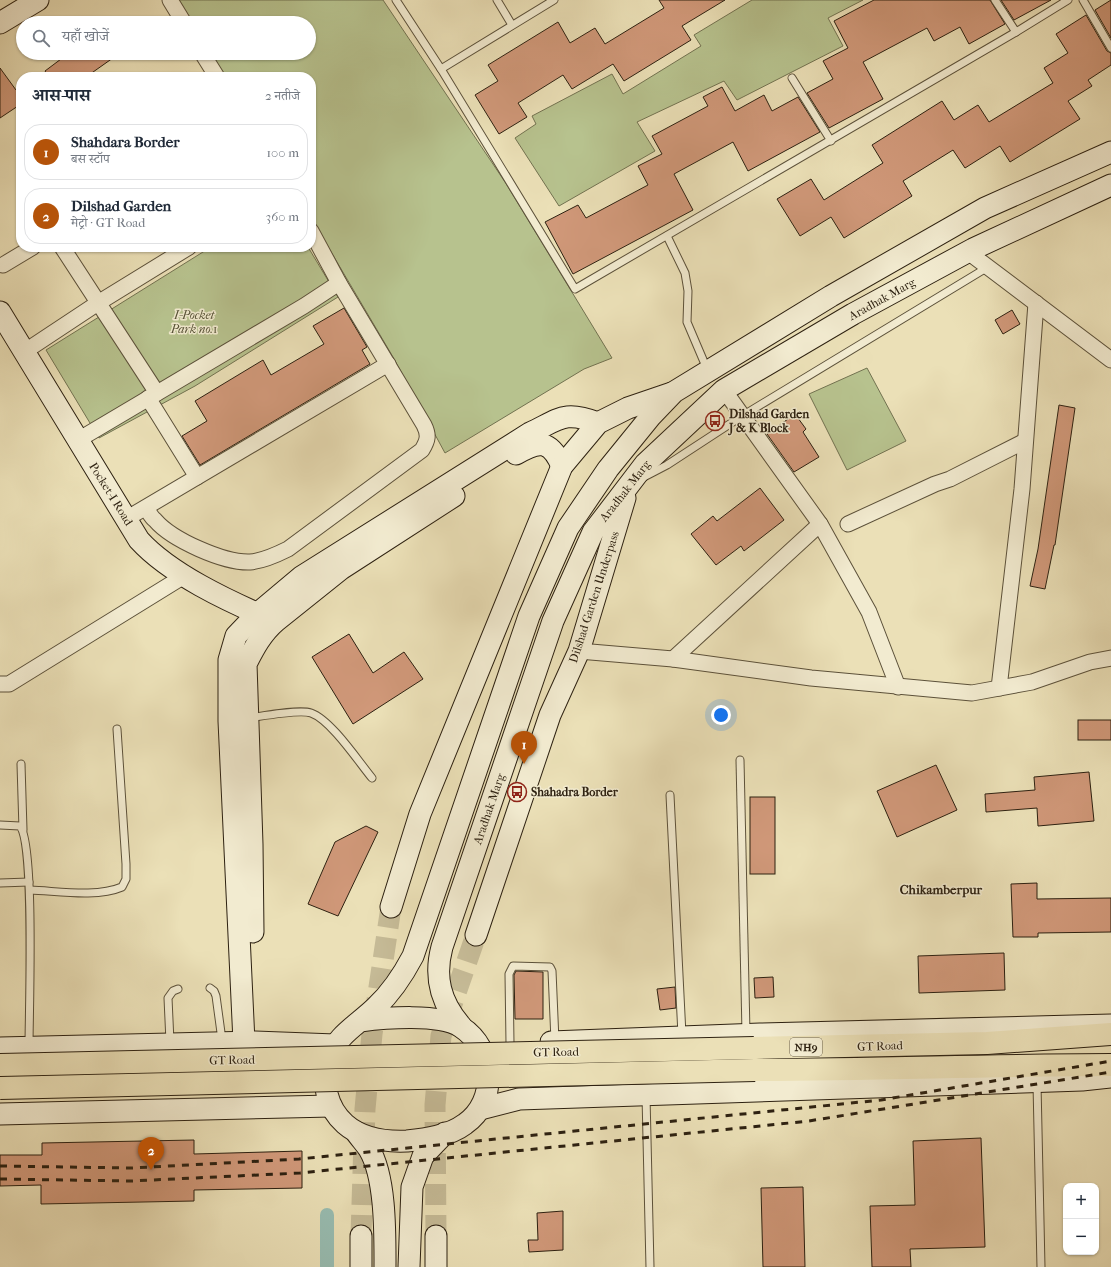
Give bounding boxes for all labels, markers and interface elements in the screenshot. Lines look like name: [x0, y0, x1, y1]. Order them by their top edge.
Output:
search box: [16, 16, 316, 60]
icon: search: [30, 27, 52, 49]
text: यहाँ खोजें: [62, 27, 109, 45]
text: आस-पास: [32, 85, 91, 105]
text: 2 नतीजे: [265, 88, 300, 103]
text: Shahdara Border: [71, 133, 180, 151]
text: 1: [44, 145, 48, 160]
text: 100 m: [266, 145, 299, 160]
text: बस स्टॉप: [71, 151, 110, 166]
text: Dilshad Garden: [71, 197, 171, 215]
text: 2: [43, 209, 49, 224]
text: 360 m: [266, 209, 299, 224]
text: मेट्रो · GT Road: [71, 215, 145, 230]
street label: Aradhak Marg: [845, 275, 918, 324]
park label: I-Pocket Park no.1: [170, 308, 217, 336]
place label: Dilshad Garden J & K Block: [727, 407, 810, 436]
bus stop icon: Dilshad Garden J & K Block: [704, 410, 726, 432]
street label: Aradhak Marg: [596, 457, 654, 525]
street label: Pocket-I Road: [86, 460, 136, 528]
street label: Dilshad Garden Underpass: [566, 529, 622, 665]
your location: [711, 705, 731, 725]
pin: 1: [511, 731, 537, 764]
street label: Aradhak Marg: [470, 771, 508, 847]
bus stop icon: Shahadra Border: [506, 781, 528, 803]
place label: Shahadra Border: [531, 785, 619, 799]
district label: Chikamberpur: [900, 882, 983, 898]
road number: NH9: [790, 1038, 822, 1056]
street label: GT Road: [857, 1038, 904, 1054]
street label: GT Road: [533, 1045, 580, 1059]
street label: GT Road: [209, 1053, 256, 1067]
pin: 2: [138, 1137, 164, 1170]
map controls: [1063, 1183, 1099, 1255]
button: +: [1063, 1183, 1099, 1219]
button: −: [1063, 1219, 1099, 1255]

